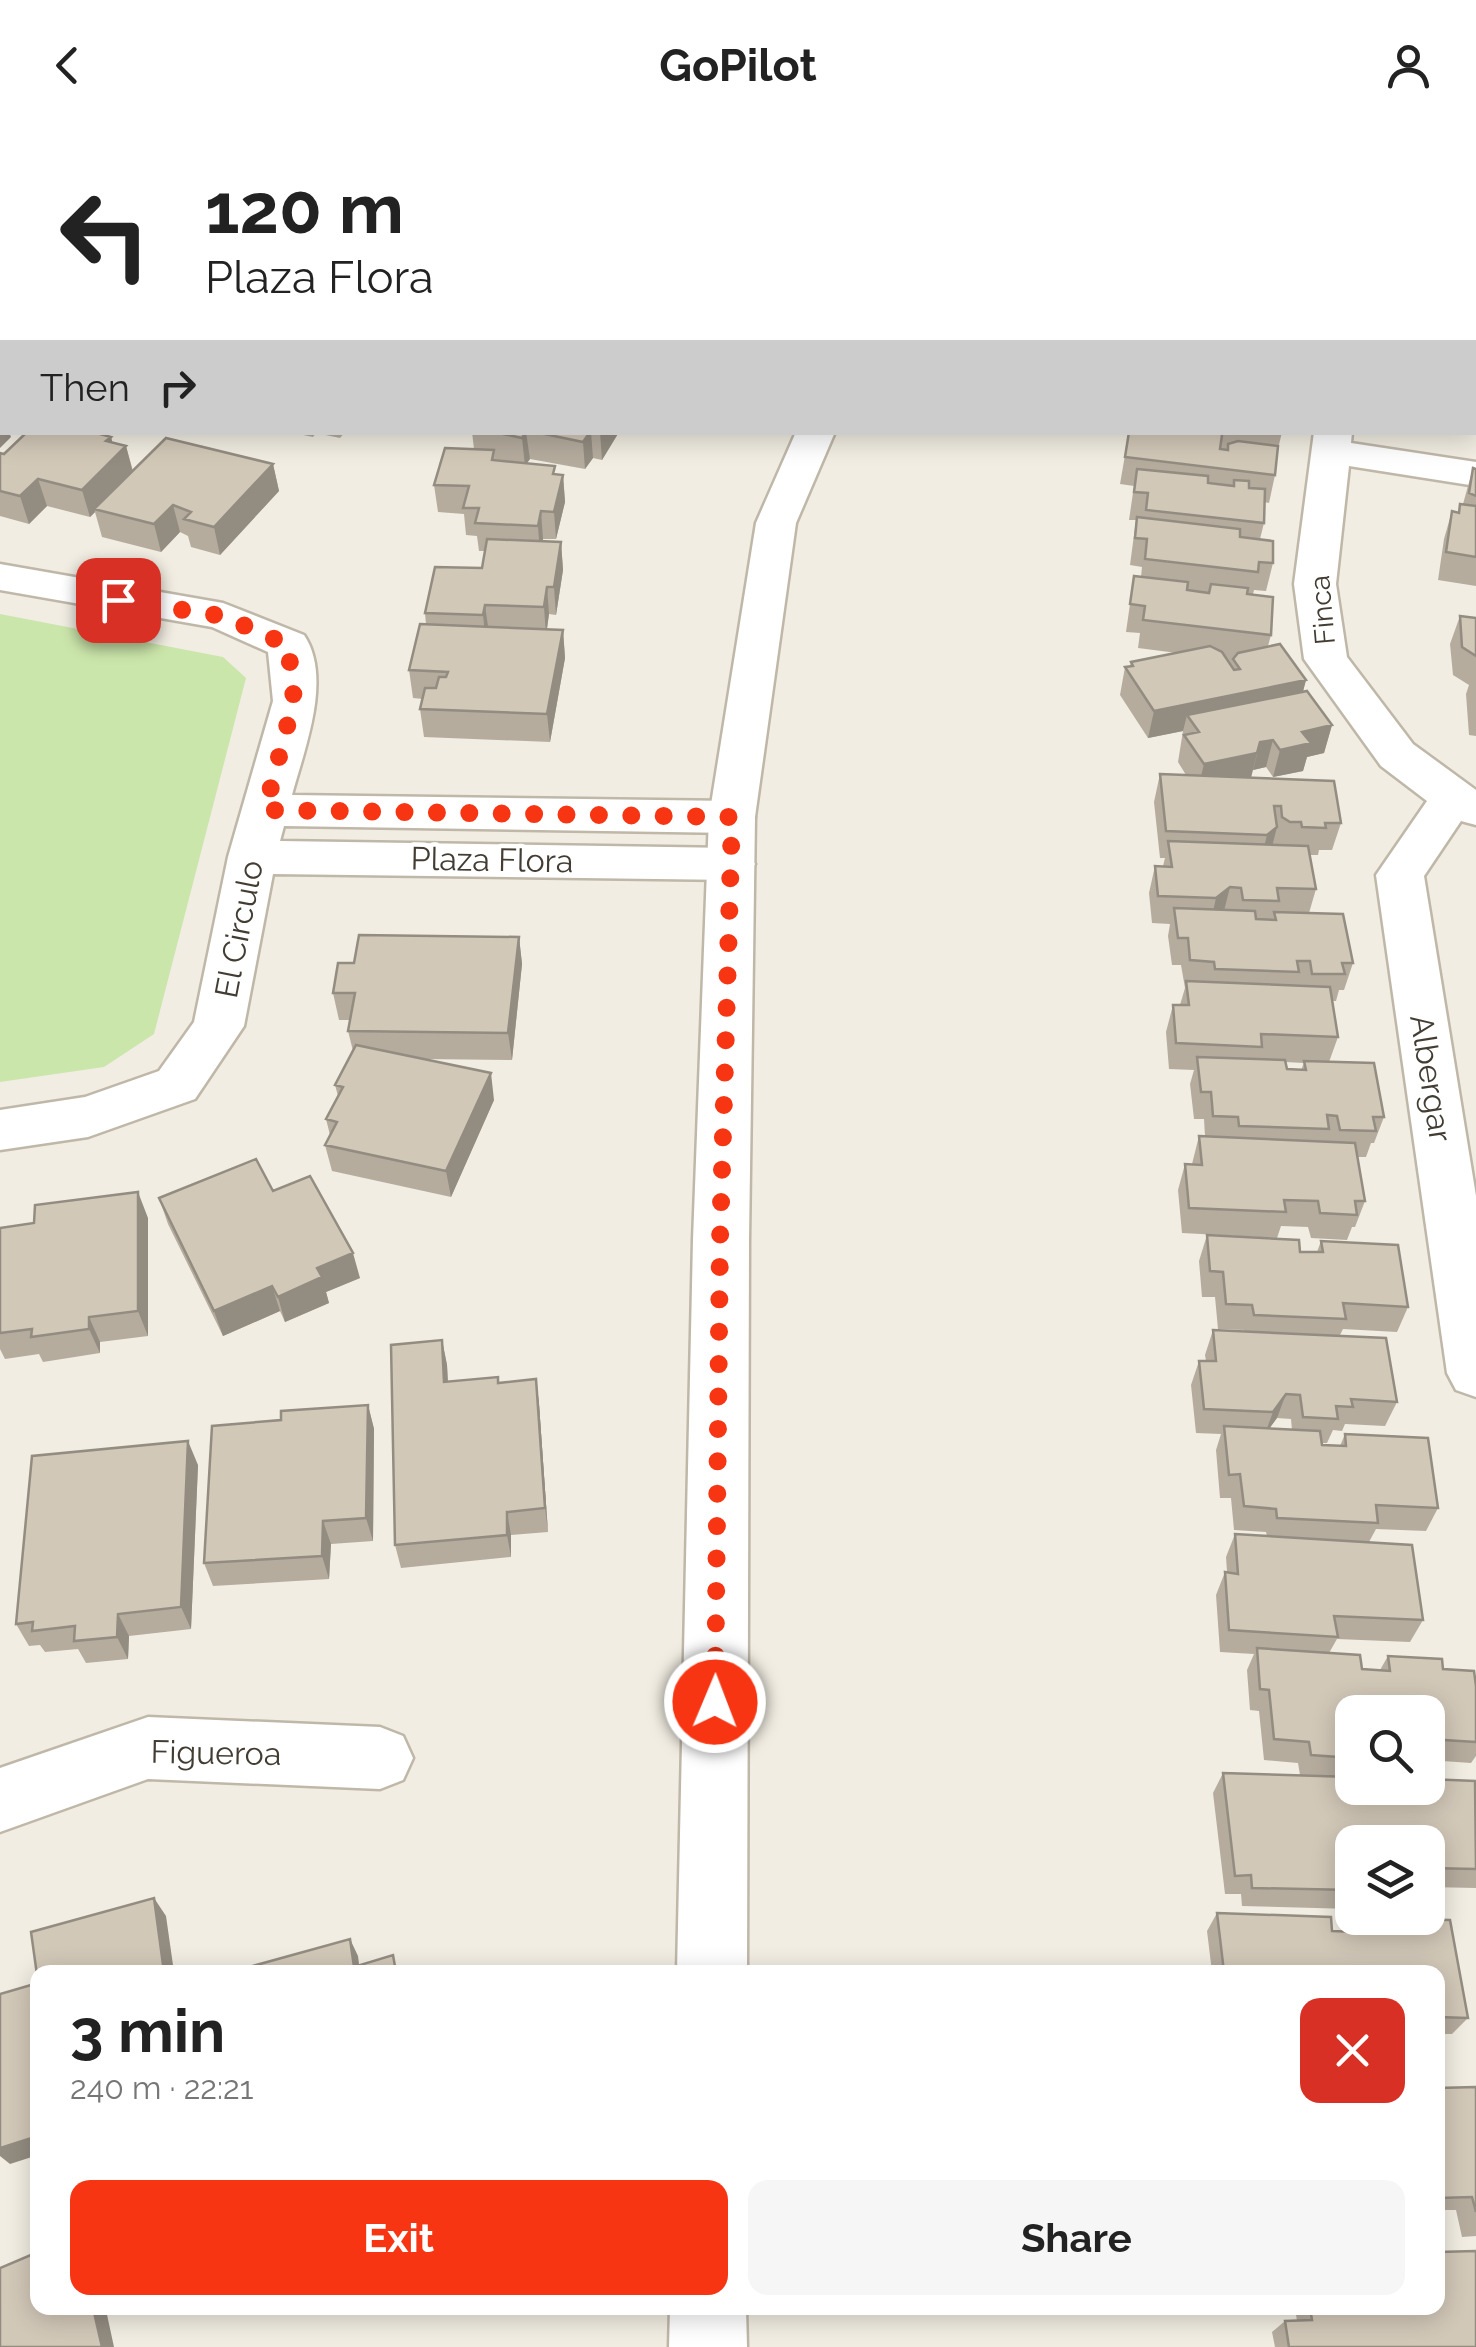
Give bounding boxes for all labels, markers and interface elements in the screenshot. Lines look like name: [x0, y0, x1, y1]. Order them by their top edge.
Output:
icon: back: [40, 38, 95, 93]
icon: person: [1381, 38, 1436, 93]
text: GoPilot: [659, 39, 817, 92]
text: 120 m: [205, 167, 404, 249]
icon: left: [40, 170, 170, 300]
text: Plaza Flora: [205, 251, 434, 304]
icon: right: [150, 360, 205, 415]
text: Then: [40, 365, 130, 410]
pin: [76, 558, 161, 643]
icon: arrive: [91, 573, 146, 628]
street label: Finca: [1303, 574, 1342, 646]
street label: Plaza Flora: [410, 840, 574, 879]
street label: El Circulo: [207, 857, 270, 1001]
street label: Albergar: [1403, 1012, 1460, 1144]
position arrow: [663, 1650, 767, 1754]
map controls: [1335, 1695, 1445, 1935]
button: search: [1335, 1695, 1445, 1805]
street label: Figueroa: [150, 1733, 282, 1772]
button: layers: [1335, 1825, 1445, 1935]
text: 3 min: [70, 1996, 225, 2066]
button: close: [1300, 1998, 1405, 2103]
text: 240 m · 22:21: [70, 2069, 253, 2106]
button: Exit: [70, 2180, 728, 2295]
button: Share: [748, 2180, 1405, 2295]

